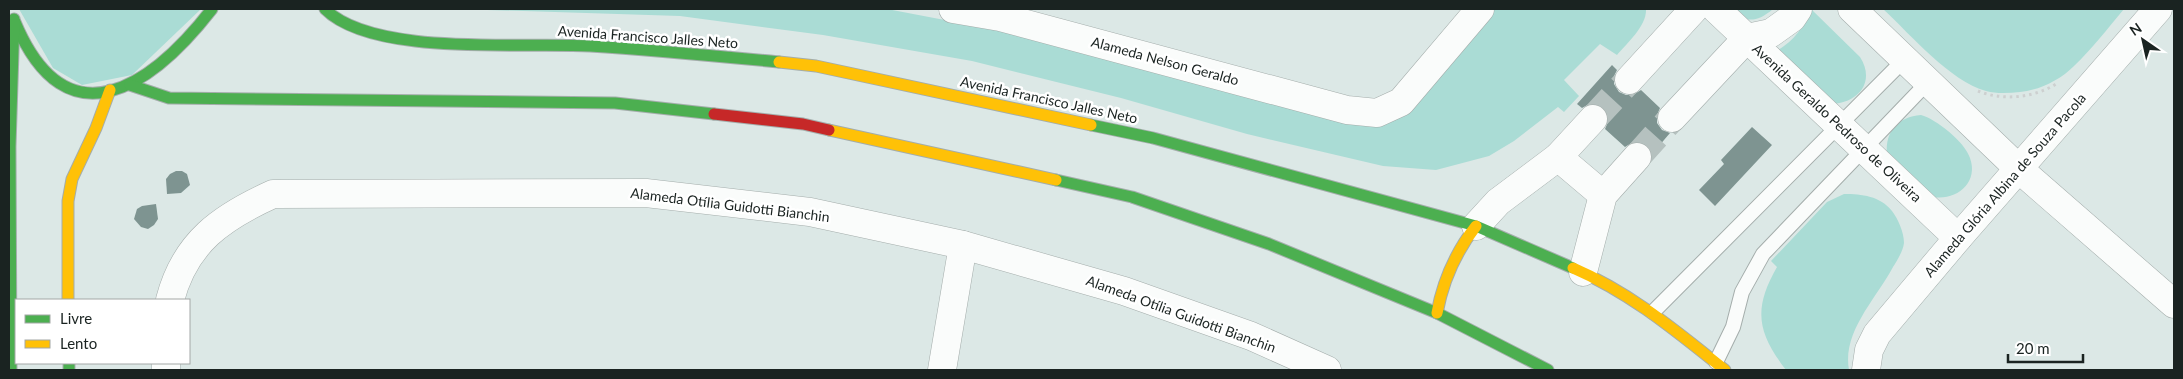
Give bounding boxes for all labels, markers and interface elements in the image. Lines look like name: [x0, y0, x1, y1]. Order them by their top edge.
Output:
north arrow: [2118, 15, 2168, 65]
text: N: [2126, 19, 2145, 39]
street label: Avenida Francisco Jalles Neto: [557, 22, 739, 51]
street label: Alameda Nelson Geraldo: [1089, 33, 1241, 88]
street label: Avenida Geraldo Pedroso de Oliveira: [1749, 40, 1925, 206]
street label: Avenida Francisco Jalles Neto: [959, 72, 1139, 127]
street label: Alameda Glória Albina de Souza Pacola: [1920, 89, 2089, 280]
street label: Alameda Otília Guidotti Bianchin: [630, 184, 831, 225]
street label: Alameda Otília Guidotti Bianchin: [1084, 271, 1278, 356]
legend: [15, 299, 190, 364]
text: Livre: [60, 309, 92, 327]
scale bar: [2008, 332, 2083, 364]
text: Lento: [60, 334, 97, 352]
text: 20 m: [2016, 339, 2050, 357]

